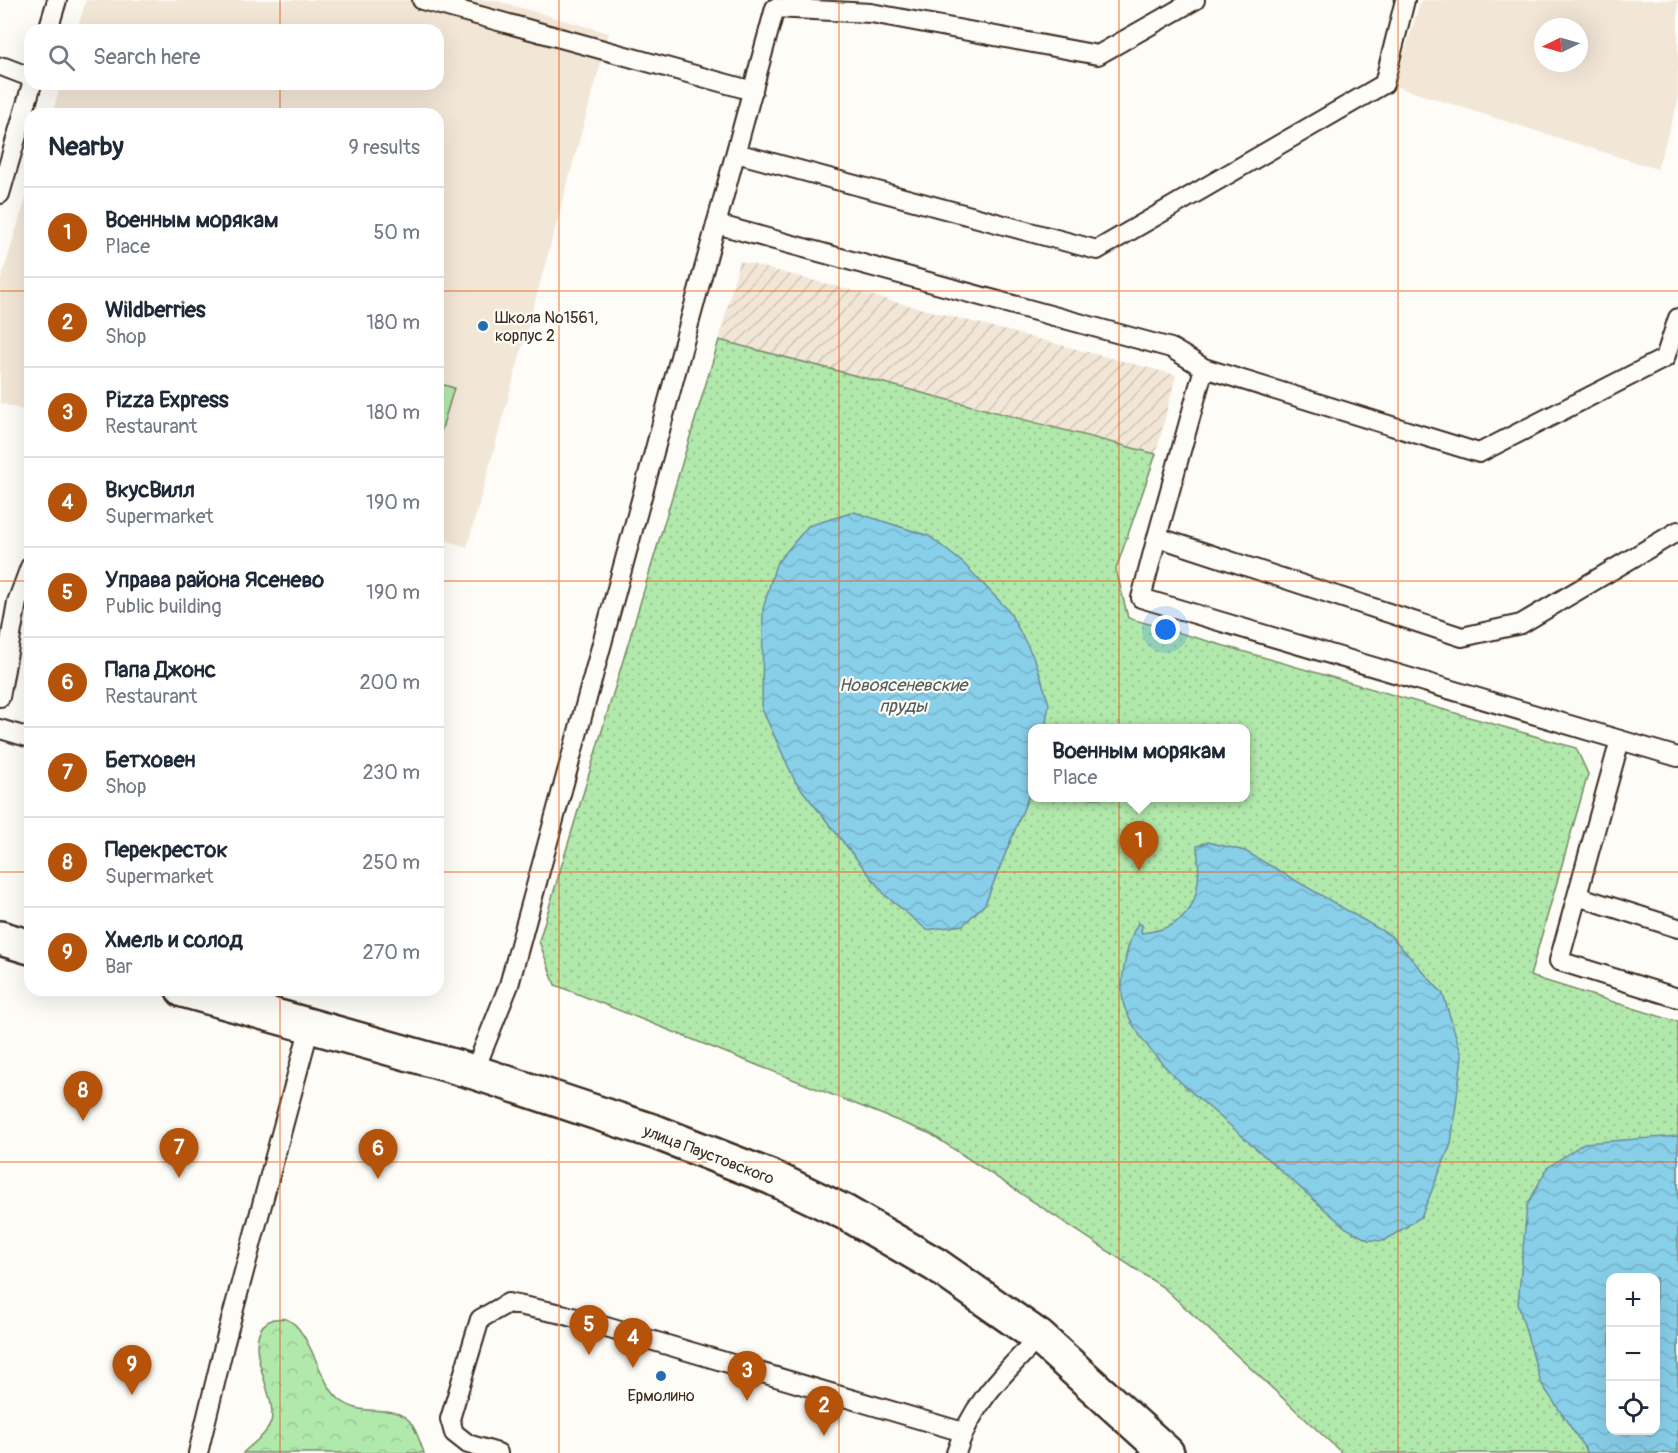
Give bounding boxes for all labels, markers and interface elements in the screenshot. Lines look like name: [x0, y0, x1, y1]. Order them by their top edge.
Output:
north arrow: [1534, 18, 1588, 72]
search box: [24, 24, 444, 90]
icon: search: [45, 41, 78, 74]
text: Search here: [93, 43, 200, 71]
text: Nearby: [48, 131, 124, 163]
text: 9 results: [348, 135, 420, 160]
text: Военным морякам: [105, 206, 279, 234]
text: 1: [64, 220, 71, 245]
text: 50 m: [373, 220, 420, 245]
text: Place: [105, 234, 150, 259]
text: Wildberries: [105, 296, 206, 324]
place label: Школа №1561, корпус 2: [495, 308, 598, 346]
text: 2: [62, 310, 73, 335]
text: 180 m: [366, 310, 420, 335]
marker: Школа №1561, корпус 2: [476, 319, 490, 333]
text: Shop: [105, 324, 146, 349]
text: Pizza Express: [105, 386, 229, 414]
text: 3: [62, 400, 73, 425]
text: 180 m: [366, 400, 420, 425]
text: Restaurant: [105, 414, 197, 439]
text: ВкусВилл: [105, 476, 195, 504]
text: 4: [62, 490, 73, 515]
text: 190 m: [366, 490, 420, 515]
text: Supermarket: [105, 504, 214, 529]
text: Управа района Ясенево: [105, 566, 324, 594]
text: 5: [62, 580, 73, 605]
text: 190 m: [366, 580, 420, 605]
text: Public building: [105, 594, 221, 619]
your location: [1151, 615, 1180, 644]
text: Папа Джонс: [105, 656, 216, 684]
text: 6: [62, 670, 73, 695]
text: 200 m: [359, 670, 420, 695]
water label: Новоясеневские пруды: [839, 674, 969, 718]
text: Restaurant: [105, 684, 197, 709]
popup: [1028, 724, 1250, 802]
text: Военным морякам: [1052, 737, 1226, 765]
text: Бетховен: [105, 746, 196, 774]
text: 7: [62, 760, 73, 785]
text: 230 m: [363, 760, 420, 785]
text: Place: [1052, 765, 1097, 790]
text: Shop: [105, 774, 146, 799]
pin: 1: [1120, 822, 1158, 871]
text: Перекресток: [105, 836, 228, 864]
text: 8: [62, 850, 73, 875]
text: 250 m: [362, 850, 420, 875]
text: Supermarket: [105, 864, 214, 889]
text: Хмель и солод: [105, 926, 243, 954]
text: 9: [62, 940, 73, 965]
text: 270 m: [362, 940, 420, 965]
text: Bar: [105, 954, 133, 979]
pin: 8: [64, 1072, 103, 1121]
street label: улица Паустовского: [639, 1120, 777, 1189]
pin: 7: [160, 1128, 198, 1178]
pin: 6: [358, 1130, 398, 1179]
map controls: [1606, 1273, 1660, 1435]
button: +: [1606, 1273, 1660, 1327]
pin: 5: [570, 1306, 608, 1355]
pin: 4: [614, 1318, 652, 1368]
button: −: [1606, 1327, 1660, 1381]
pin: 9: [112, 1346, 152, 1395]
pin: 3: [728, 1352, 766, 1401]
marker: Ермолино: [654, 1369, 668, 1383]
button: locate: [1606, 1381, 1660, 1435]
place label: Ермолино: [627, 1386, 695, 1406]
pin: 2: [804, 1386, 844, 1436]

